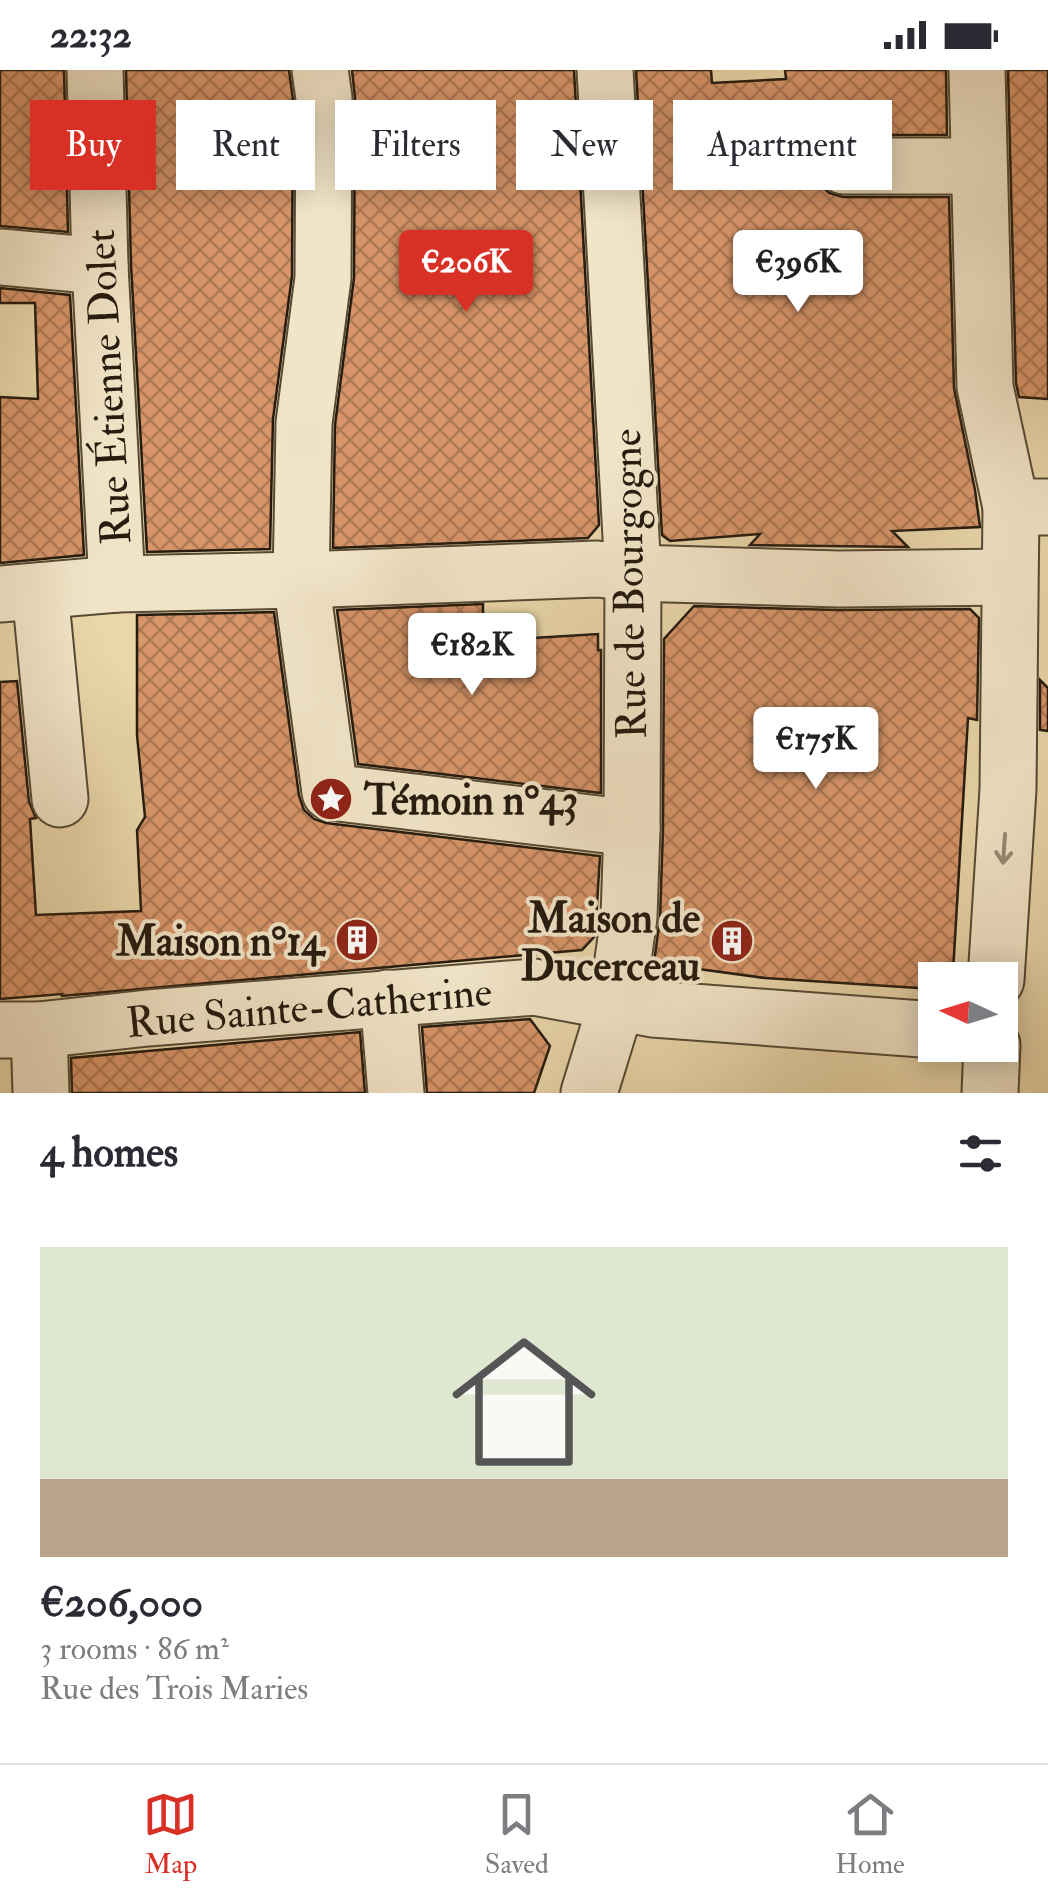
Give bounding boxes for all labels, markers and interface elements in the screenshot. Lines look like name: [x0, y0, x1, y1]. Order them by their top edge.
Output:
text: 22:32: [50, 11, 132, 59]
chip: Buy: [30, 100, 156, 190]
chip: Rent: [176, 100, 315, 190]
chip: Filters: [335, 100, 496, 190]
chip: New: [516, 100, 653, 190]
chip: Apartment: [673, 100, 892, 190]
street label: Rue Étienne Dolet: [73, 228, 143, 546]
pin: €206K: [396, 230, 536, 315]
pin: €396K: [728, 230, 868, 315]
text: €206K: [421, 242, 511, 282]
text: €396K: [755, 242, 841, 282]
street label: Rue de Bourgogne: [601, 428, 659, 740]
pin: €182K: [402, 613, 542, 698]
text: €182K: [430, 625, 514, 665]
pin: €175K: [746, 707, 886, 792]
text: €175K: [775, 719, 857, 759]
place label: Témoin n°43: [363, 775, 578, 827]
place icon: Témoin n°43: [308, 776, 354, 822]
one-way arrow: [995, 832, 1014, 864]
place label: Maison de Ducerceau: [521, 893, 700, 993]
place label: Maison n°14: [115, 916, 326, 968]
building icon: Maison n°14: [334, 917, 380, 963]
building icon: Maison de Ducerceau: [709, 918, 755, 964]
north arrow: [918, 962, 1018, 1062]
map controls: [918, 962, 1018, 1062]
street label: Rue Sainte-Catherine: [124, 966, 494, 1050]
icon: filters: [953, 1126, 1008, 1181]
text: 4 homes: [40, 1127, 178, 1179]
icon: home: [434, 1312, 614, 1492]
text: €206,000: [40, 1577, 203, 1629]
text: 3 rooms · 86 m²: [40, 1629, 229, 1669]
text: Rue des Trois Maries: [40, 1669, 308, 1709]
tab: Map: [143, 1787, 198, 1882]
tab: Saved: [485, 1787, 549, 1882]
tab: Home: [835, 1787, 905, 1882]

